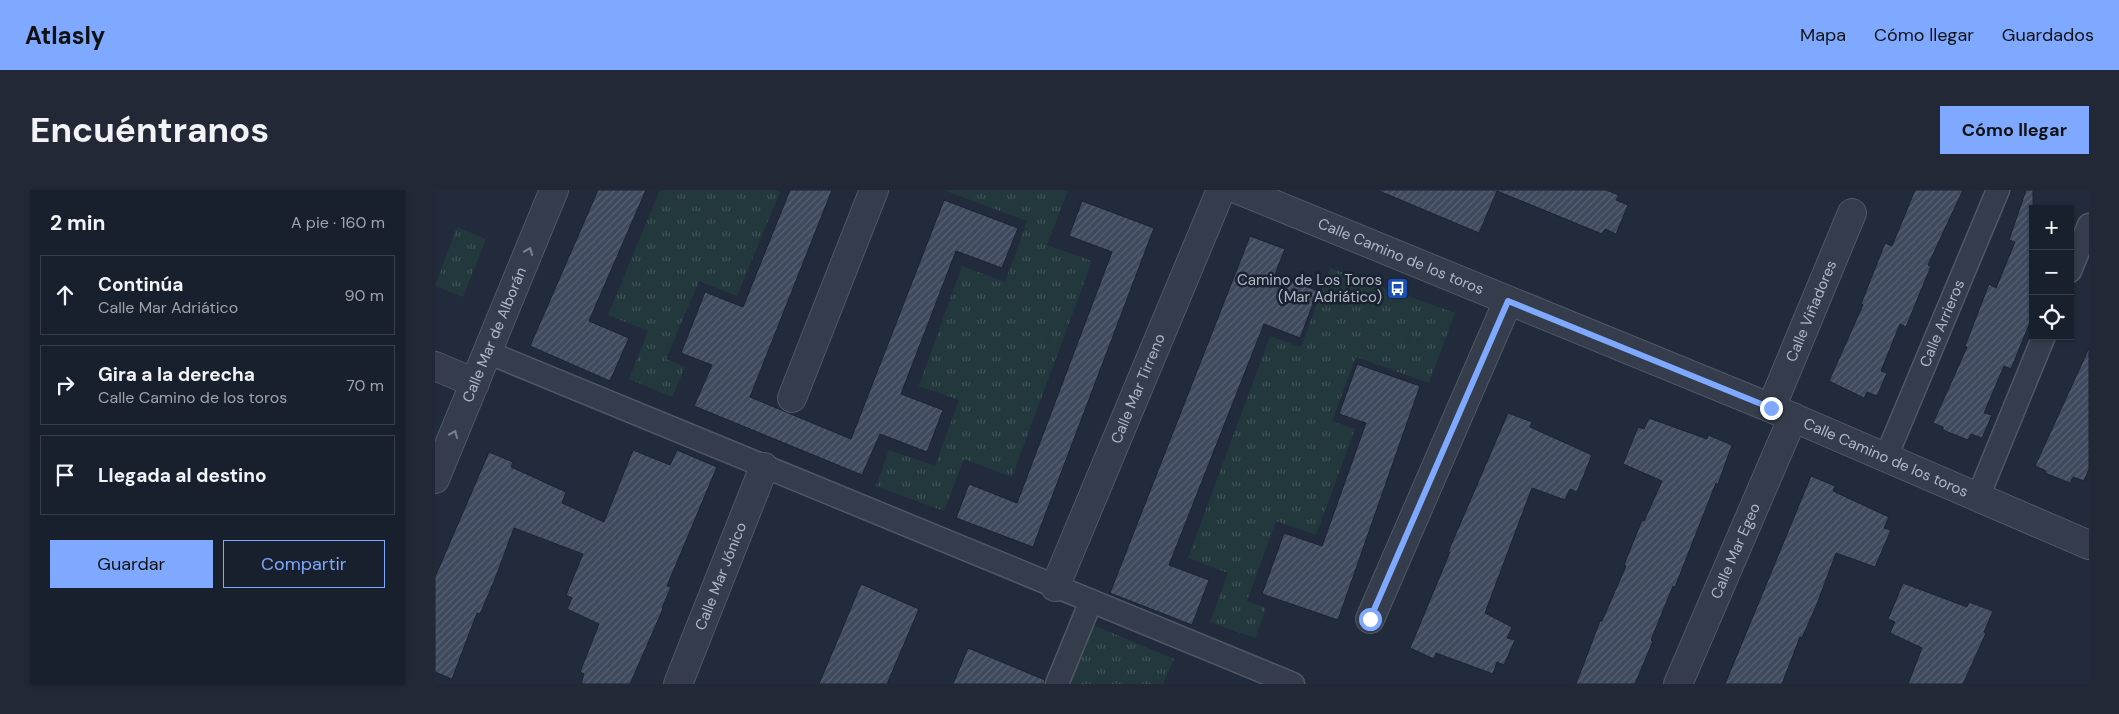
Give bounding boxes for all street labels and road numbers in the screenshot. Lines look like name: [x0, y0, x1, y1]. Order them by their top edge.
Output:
street label: Calle Camino de los toros: [1315, 213, 1487, 299]
street label: Calle Viñadores: [1781, 257, 1841, 365]
street label: Calle Mar de Alborán: [458, 264, 531, 405]
street label: Calle Arrieros: [1915, 276, 1969, 370]
street label: Calle Mar Tirreno: [1106, 331, 1170, 447]
street label: Calle Camino de los toros: [1800, 413, 1971, 502]
street label: Calle Mar Egeo: [1706, 500, 1765, 602]
street label: Calle Mar Jónico: [690, 519, 751, 633]

